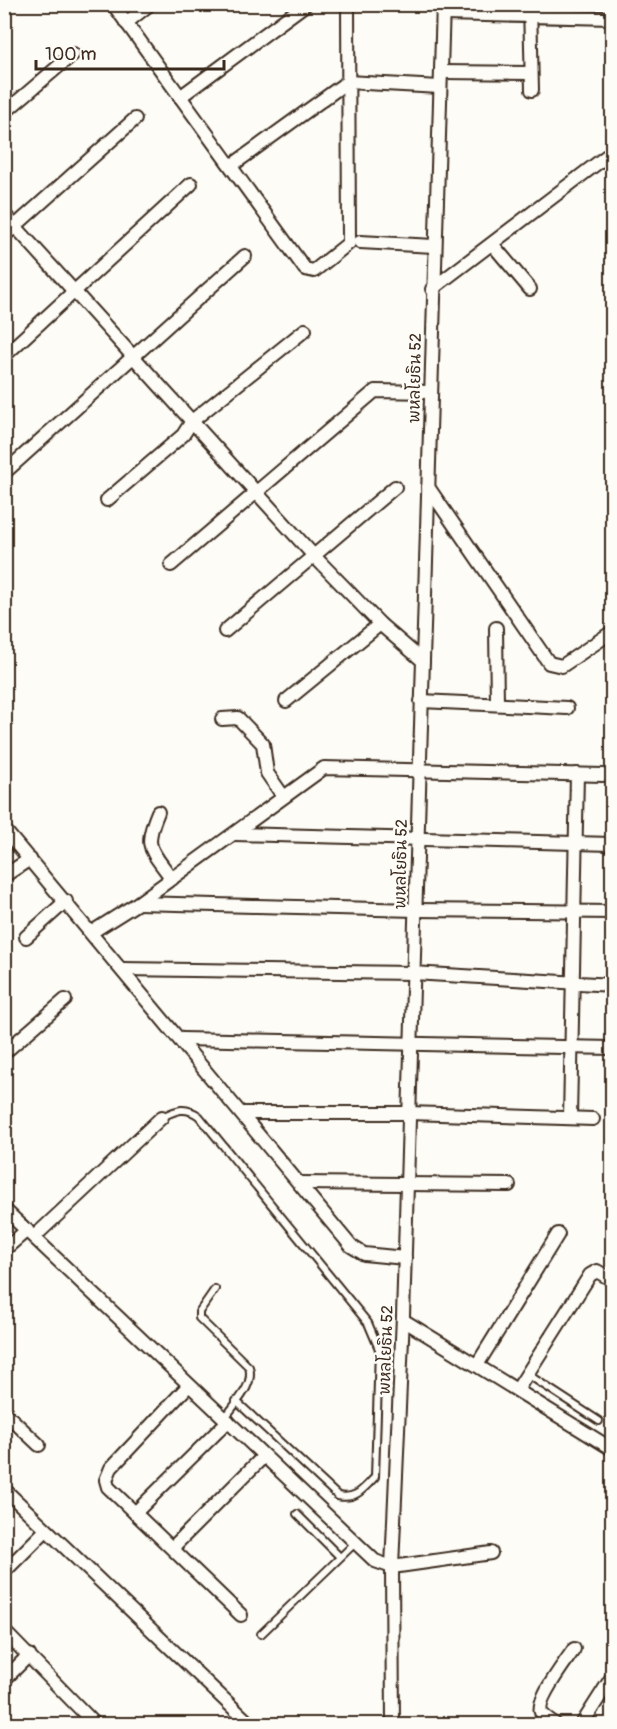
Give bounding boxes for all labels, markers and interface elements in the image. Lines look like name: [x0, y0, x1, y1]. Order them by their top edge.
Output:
scale bar: [36, 33, 224, 71]
text: 100 m: [45, 43, 97, 66]
street label: พหลโยธิน 52: [402, 333, 426, 423]
street label: พหลโยธิน 52: [388, 819, 412, 909]
street label: พหลโยธิน 52: [372, 1305, 398, 1395]

